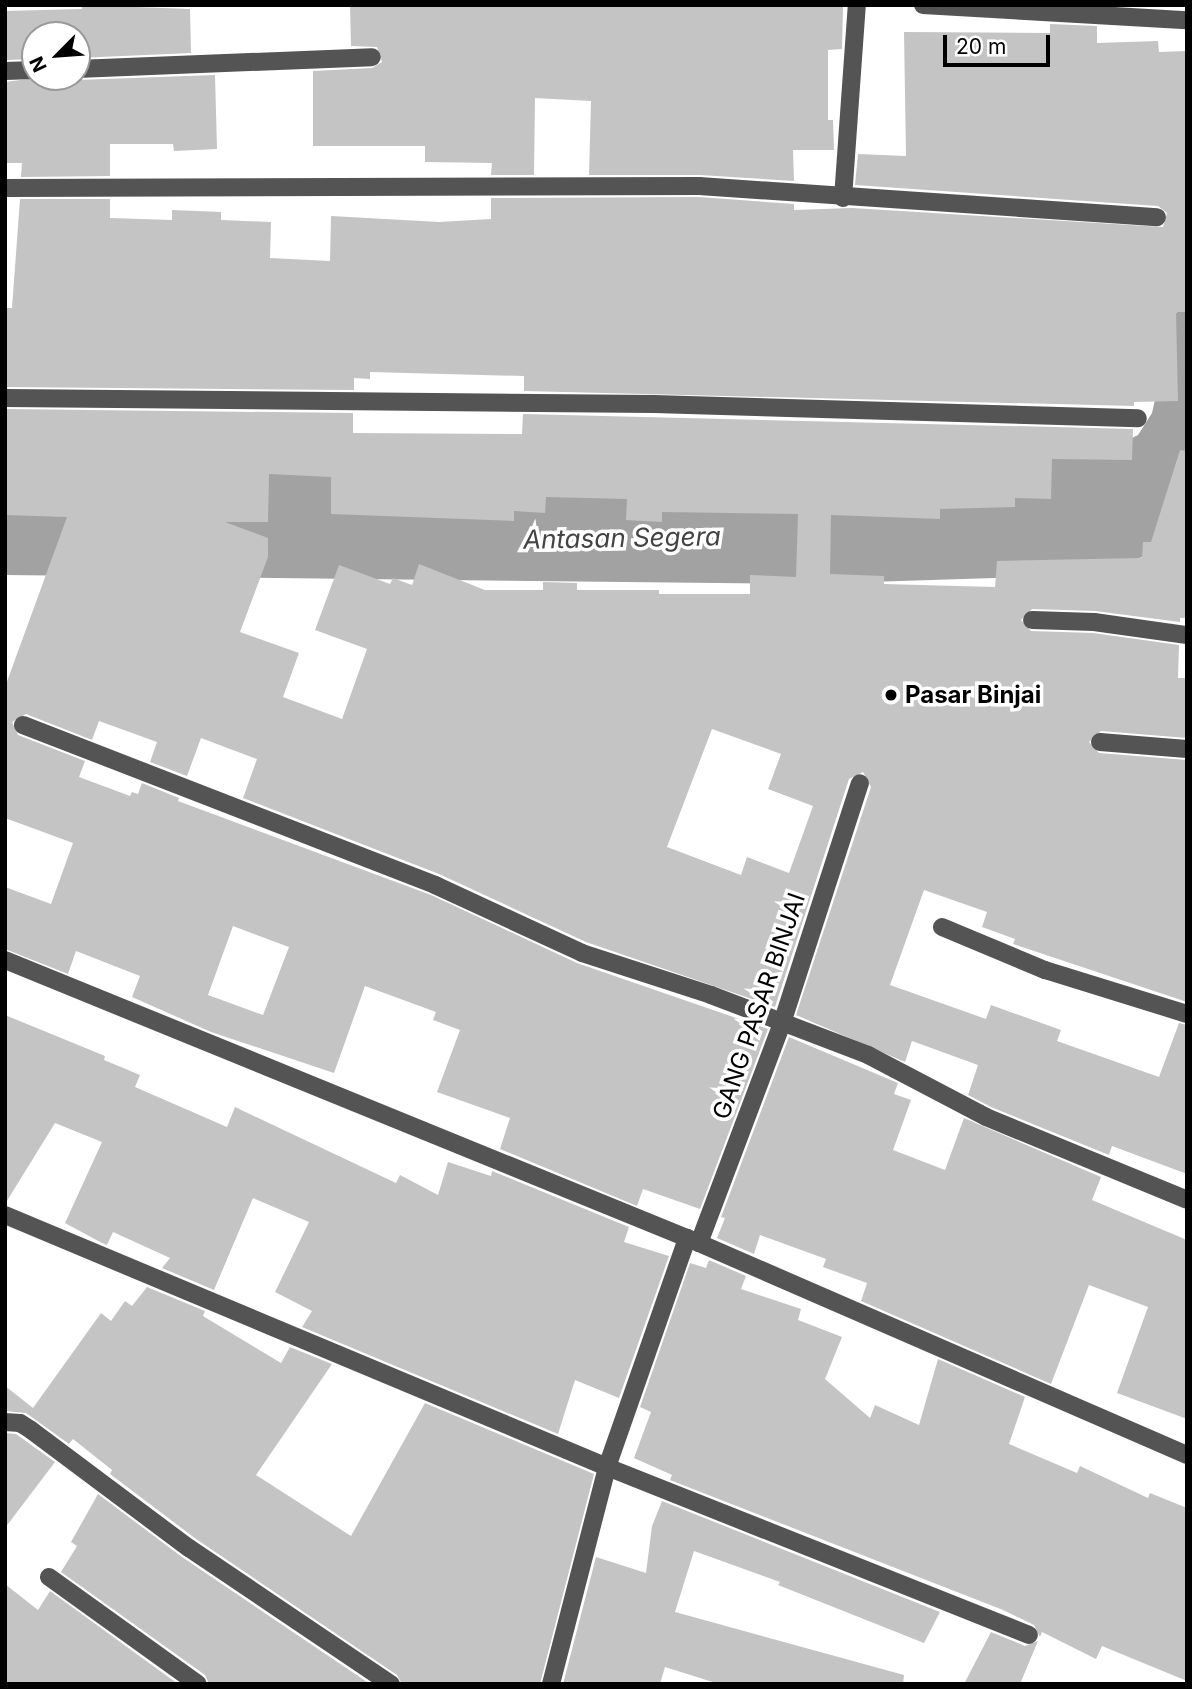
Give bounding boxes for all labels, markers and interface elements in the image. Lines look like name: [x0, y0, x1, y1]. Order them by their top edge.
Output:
north arrow: [21, 21, 91, 91]
scale bar: [947, 21, 1054, 65]
text: 20 m: [956, 34, 1006, 59]
text: N: [25, 53, 52, 76]
water label: Antasan Segera: [523, 521, 721, 555]
place label: Pasar Binjai: [905, 681, 1041, 709]
marker: Pasar Binjai: [883, 687, 899, 703]
street label: GANG PASAR BINJAI: [707, 889, 811, 1123]

